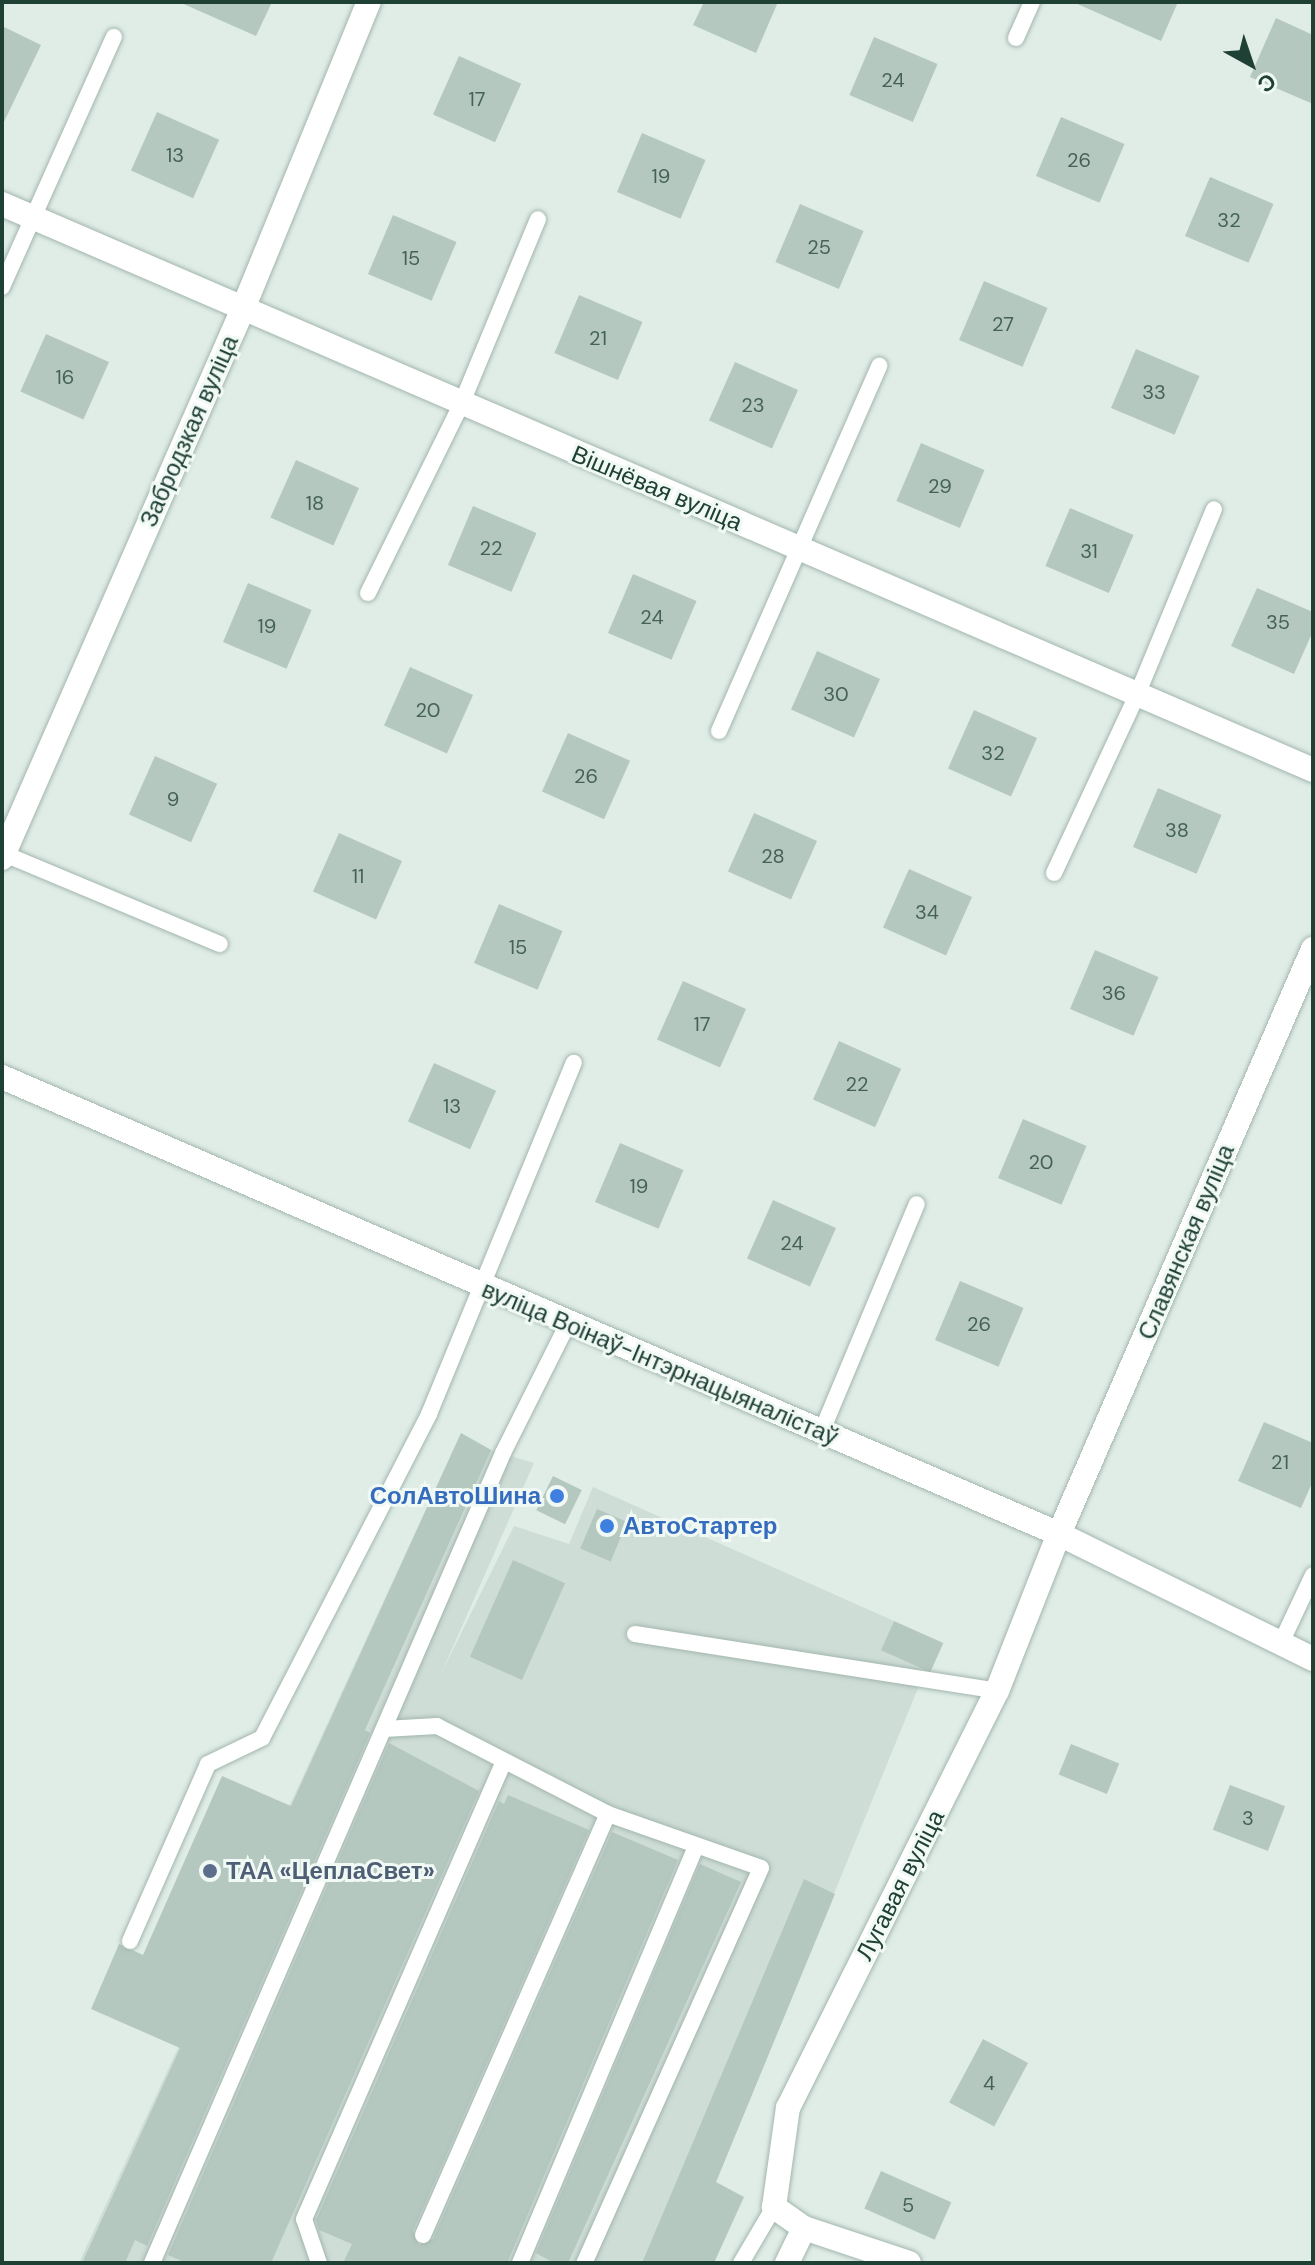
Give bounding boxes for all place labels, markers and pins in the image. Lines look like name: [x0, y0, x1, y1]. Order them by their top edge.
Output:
place label: СолАвтоШина: [370, 1482, 541, 1510]
marker: СолАвтоШина: [548, 1487, 566, 1505]
place label: АвтоСтартер: [623, 1512, 777, 1540]
marker: АвтоСтартер: [598, 1517, 616, 1535]
place label: ТАА «ЦеплаСвет»: [226, 1857, 435, 1885]
marker: ТАА «ЦеплаСвет»: [201, 1862, 219, 1880]

